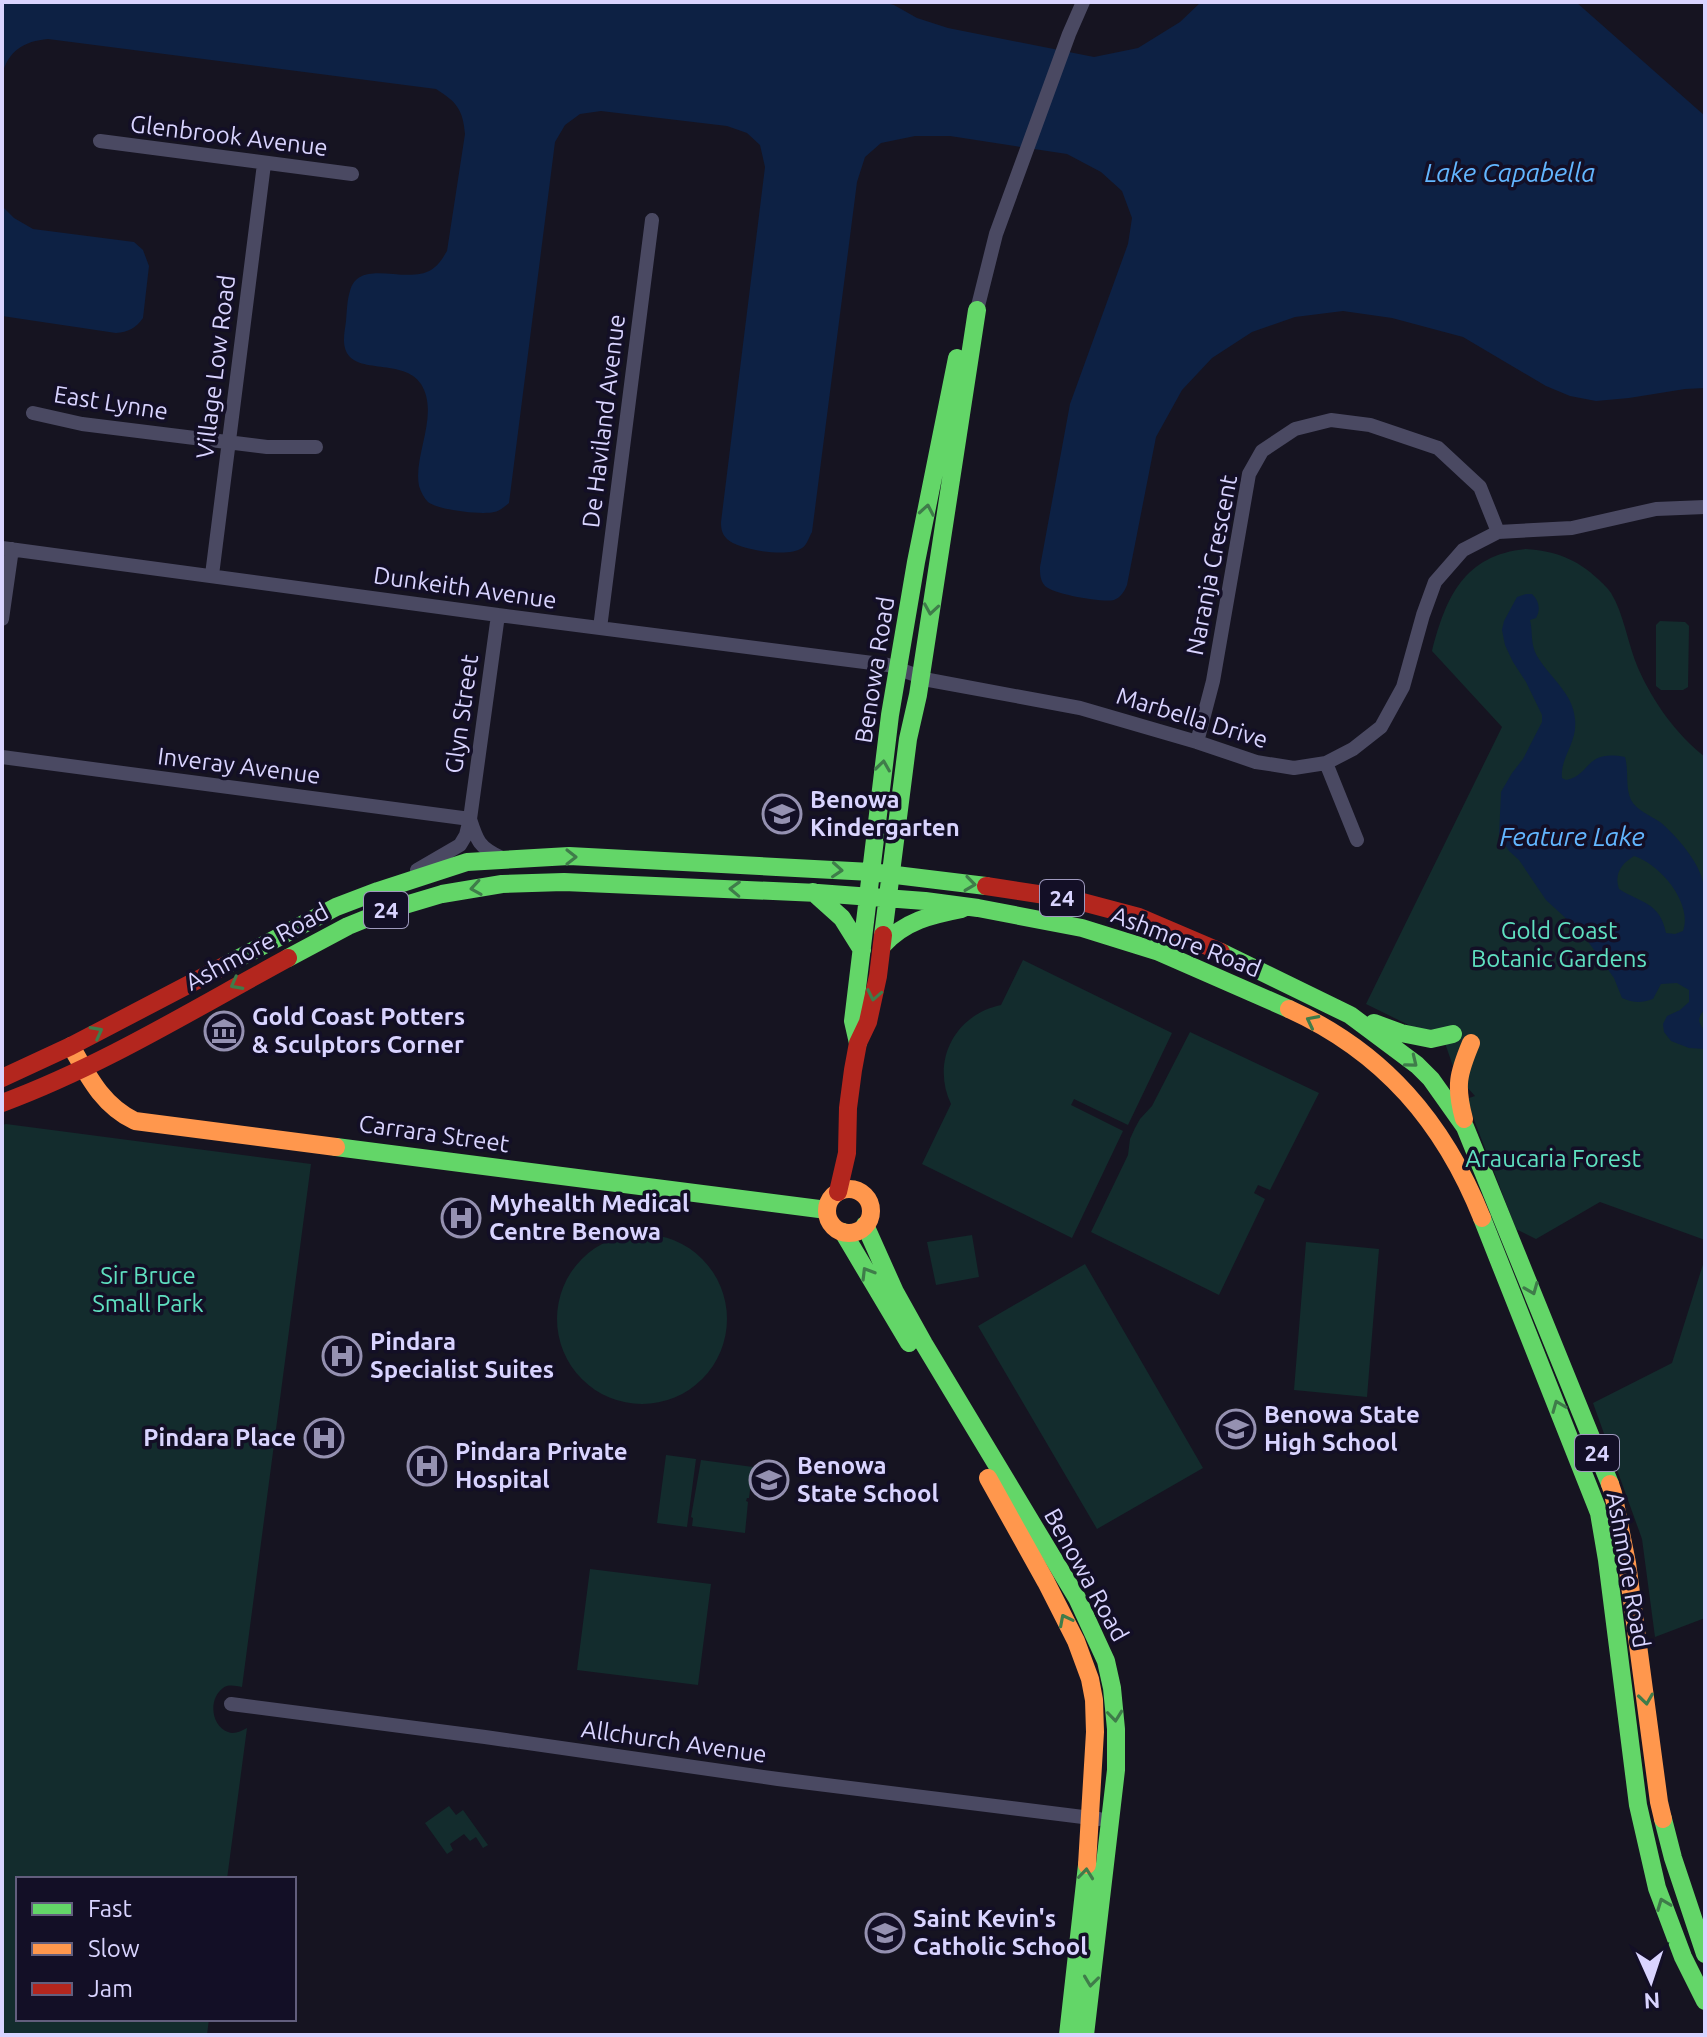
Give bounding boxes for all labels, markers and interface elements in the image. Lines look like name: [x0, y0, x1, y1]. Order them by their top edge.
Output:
street label: Glenbrook Avenue: [129, 110, 329, 161]
water label: Lake Capabella: [1425, 158, 1595, 187]
street label: Village Low Road: [191, 273, 240, 460]
street label: De Haviland Avenue: [577, 313, 630, 529]
street label: East Lynne: [52, 380, 170, 425]
street label: Naranja Crescent: [1181, 472, 1242, 657]
one-way arrow: [917, 503, 934, 517]
street label: Dunkeith Avenue: [372, 561, 558, 614]
street label: Benowa Road: [850, 595, 899, 745]
one-way arrow: [923, 602, 940, 616]
street label: Glyn Street: [440, 652, 483, 775]
street label: Marbella Drive: [1113, 682, 1271, 753]
street label: Inveray Avenue: [156, 742, 322, 789]
one-way arrow: [875, 760, 892, 773]
place label: Benowa Kindergarten: [810, 786, 960, 841]
school or university icon: Benowa Kindergarten: [761, 793, 803, 835]
water label: Feature Lake: [1499, 822, 1645, 851]
one-way arrow: [565, 848, 578, 866]
one-way arrow: [831, 861, 844, 878]
one-way arrow: [964, 875, 977, 892]
one-way arrow: [469, 879, 483, 896]
one-way arrow: [728, 880, 741, 897]
road number: 24: [1040, 880, 1084, 916]
road number: 24: [364, 892, 408, 928]
street label: Ashmore Road: [181, 898, 333, 996]
street label: Ashmore Road: [1108, 901, 1265, 982]
park label: Gold Coast Botanic Gardens: [1471, 917, 1647, 972]
one-way arrow: [230, 975, 245, 990]
one-way arrow: [867, 989, 884, 1002]
place label: Gold Coast Potters & Sculptors Corner: [252, 1003, 465, 1058]
museum icon: Gold Coast Potters & Sculptors Corner: [203, 1010, 245, 1052]
one-way arrow: [1305, 1015, 1320, 1030]
one-way arrow: [89, 1026, 103, 1041]
one-way arrow: [1403, 1052, 1417, 1067]
street label: Carrara Street: [357, 1110, 512, 1157]
park label: Araucaria Forest: [1465, 1145, 1641, 1172]
place label: Myhealth Medical Centre Benowa: [489, 1190, 689, 1245]
hospital icon: Myhealth Medical Centre Benowa: [440, 1197, 482, 1239]
park label: Sir Bruce Small Park: [92, 1262, 204, 1317]
one-way arrow: [861, 1267, 877, 1282]
one-way arrow: [1522, 1281, 1539, 1295]
place label: Pindara Specialist Suites: [370, 1328, 554, 1383]
hospital icon: Pindara Specialist Suites: [321, 1335, 363, 1377]
one-way arrow: [1551, 1400, 1568, 1414]
place label: Benowa State High School: [1264, 1401, 1420, 1456]
school or university icon: Benowa State High School: [1215, 1408, 1257, 1450]
hospital icon: Pindara Place: [303, 1417, 345, 1459]
place label: Pindara Place: [143, 1424, 296, 1451]
road number: 24: [1575, 1435, 1619, 1471]
place label: Pindara Private Hospital: [455, 1438, 628, 1493]
hospital icon: Pindara Private Hospital: [406, 1445, 448, 1487]
place label: Benowa State School: [797, 1452, 939, 1507]
school or university icon: Benowa State School: [748, 1459, 790, 1501]
street label: Ashmore Road: [1601, 1490, 1655, 1650]
street label: Benowa Road: [1039, 1504, 1134, 1646]
one-way arrow: [1059, 1613, 1075, 1628]
one-way arrow: [1637, 1692, 1654, 1706]
one-way arrow: [1106, 1710, 1123, 1723]
street label: Allchurch Avenue: [580, 1715, 769, 1768]
one-way arrow: [1077, 1867, 1094, 1880]
legend: [16, 1877, 296, 2021]
text: Fast: [88, 1895, 132, 1922]
one-way arrow: [1656, 1898, 1673, 1912]
place label: Saint Kevin's Catholic School: [913, 1905, 1087, 1960]
school or university icon: Saint Kevin's Catholic School: [864, 1912, 906, 1954]
text: Slow: [88, 1935, 140, 1962]
north arrow: [1611, 1941, 1691, 2021]
one-way arrow: [1083, 1974, 1100, 1988]
text: Jam: [88, 1975, 133, 2002]
text: N: [1643, 1989, 1661, 2014]

